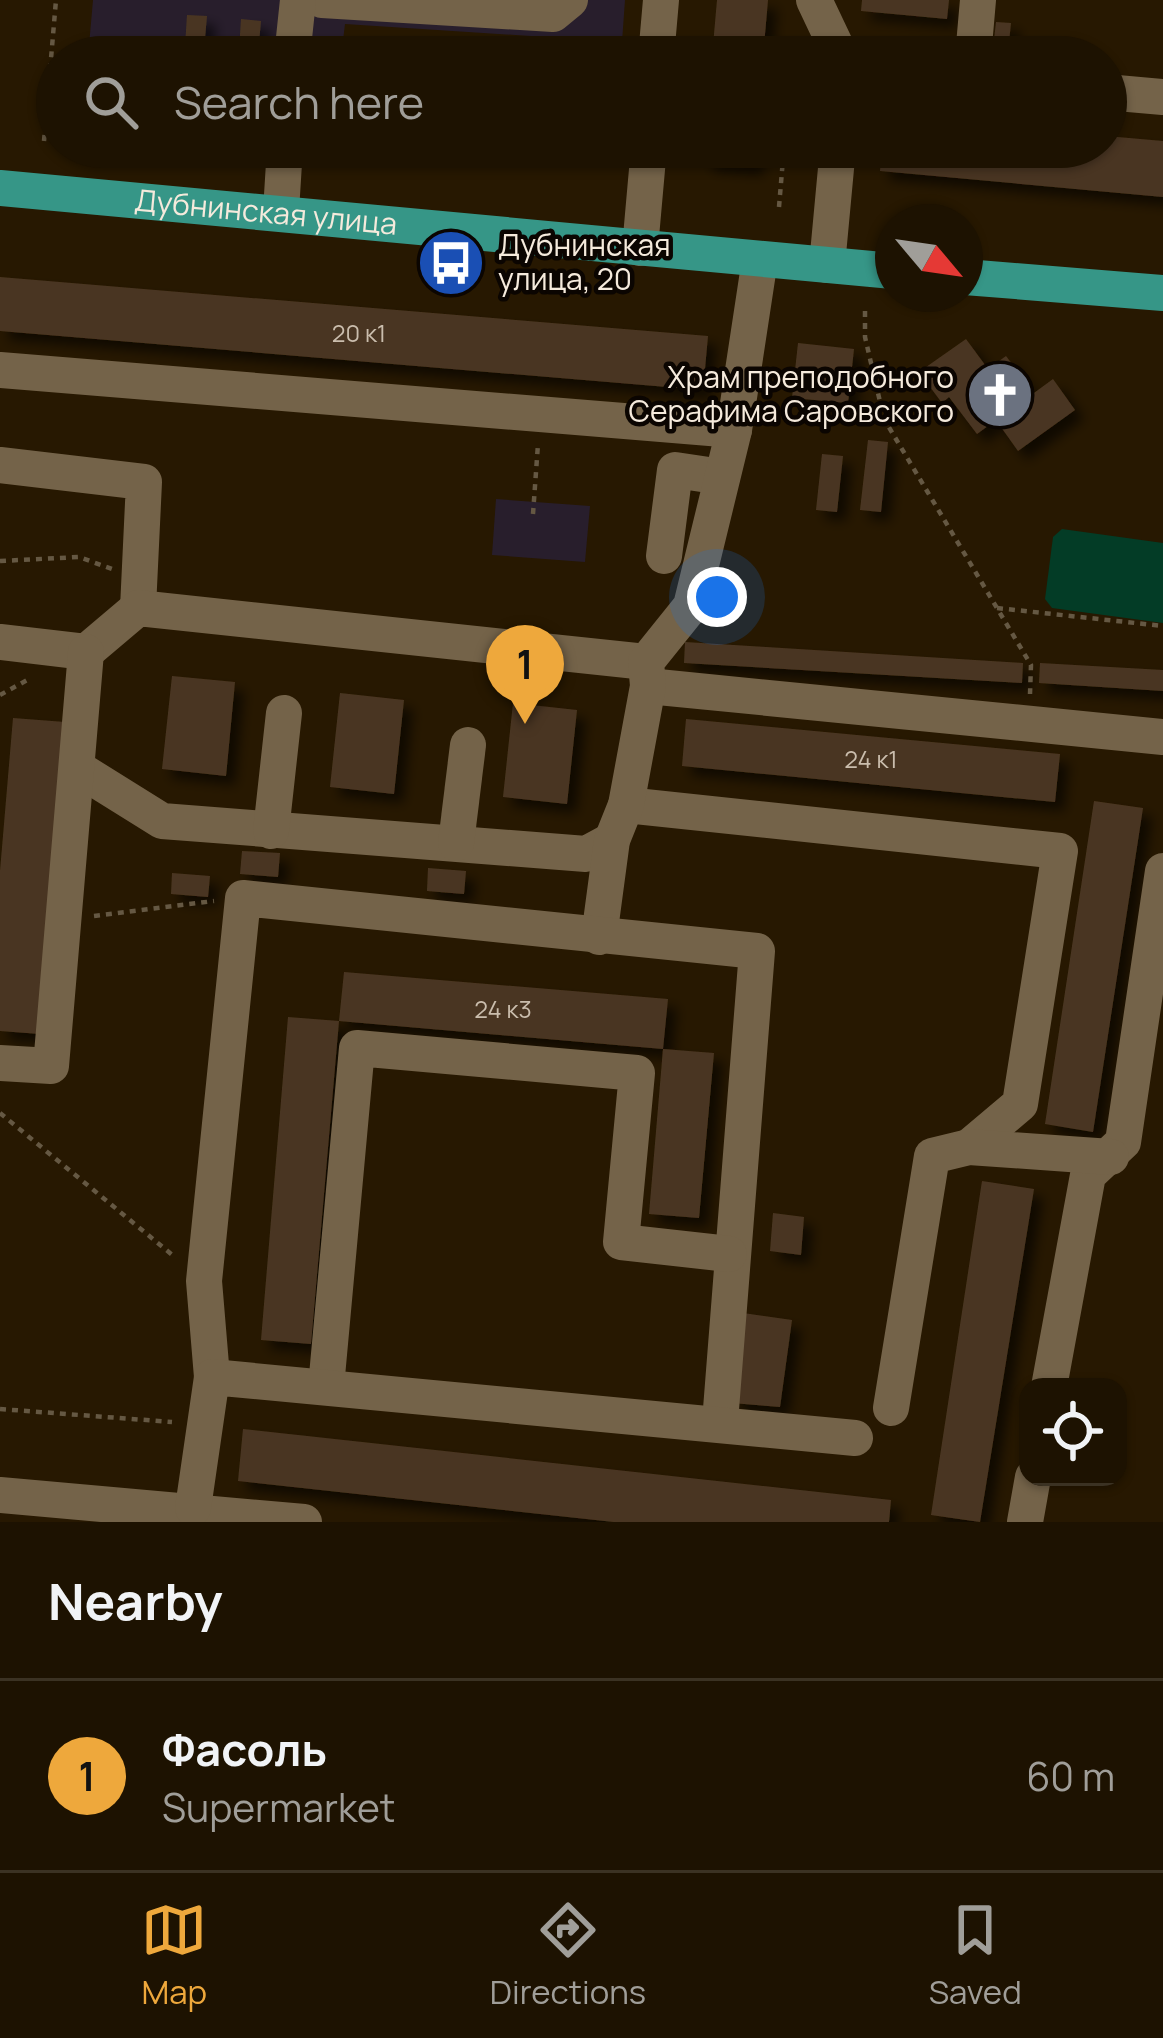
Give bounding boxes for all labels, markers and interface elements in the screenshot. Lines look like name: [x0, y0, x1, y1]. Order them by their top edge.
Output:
search box: [36, 36, 1127, 168]
icon: search: [78, 69, 144, 135]
text: Search here: [174, 71, 424, 133]
street label: Дубнинская улица: [133, 179, 399, 244]
north arrow: [875, 204, 983, 312]
place label: Дубнинская улица, 20: [498, 224, 671, 299]
bus stop icon: Дубнинская улица, 20: [416, 228, 486, 298]
house number: 20 к1: [332, 316, 386, 349]
place label: Храм преподобного Серафима Саровского: [628, 356, 954, 431]
church icon: Храм преподобного Серафима Саровского: [965, 360, 1035, 430]
your location: [687, 567, 747, 627]
pin: 1: [486, 625, 564, 724]
house number: 24 к1: [844, 742, 898, 775]
house number: 24 к3: [474, 992, 532, 1025]
map controls: [1019, 1378, 1127, 1486]
button: locate: [1019, 1378, 1127, 1486]
text: Nearby: [48, 1566, 223, 1635]
text: Фасоль: [162, 1718, 327, 1780]
text: 1: [78, 1749, 96, 1803]
text: 60 m: [1026, 1749, 1115, 1803]
text: Supermarket: [162, 1780, 395, 1834]
tab: Map: [141, 1897, 207, 2014]
tab: Directions: [490, 1897, 646, 2014]
tab: Saved: [929, 1897, 1022, 2014]

